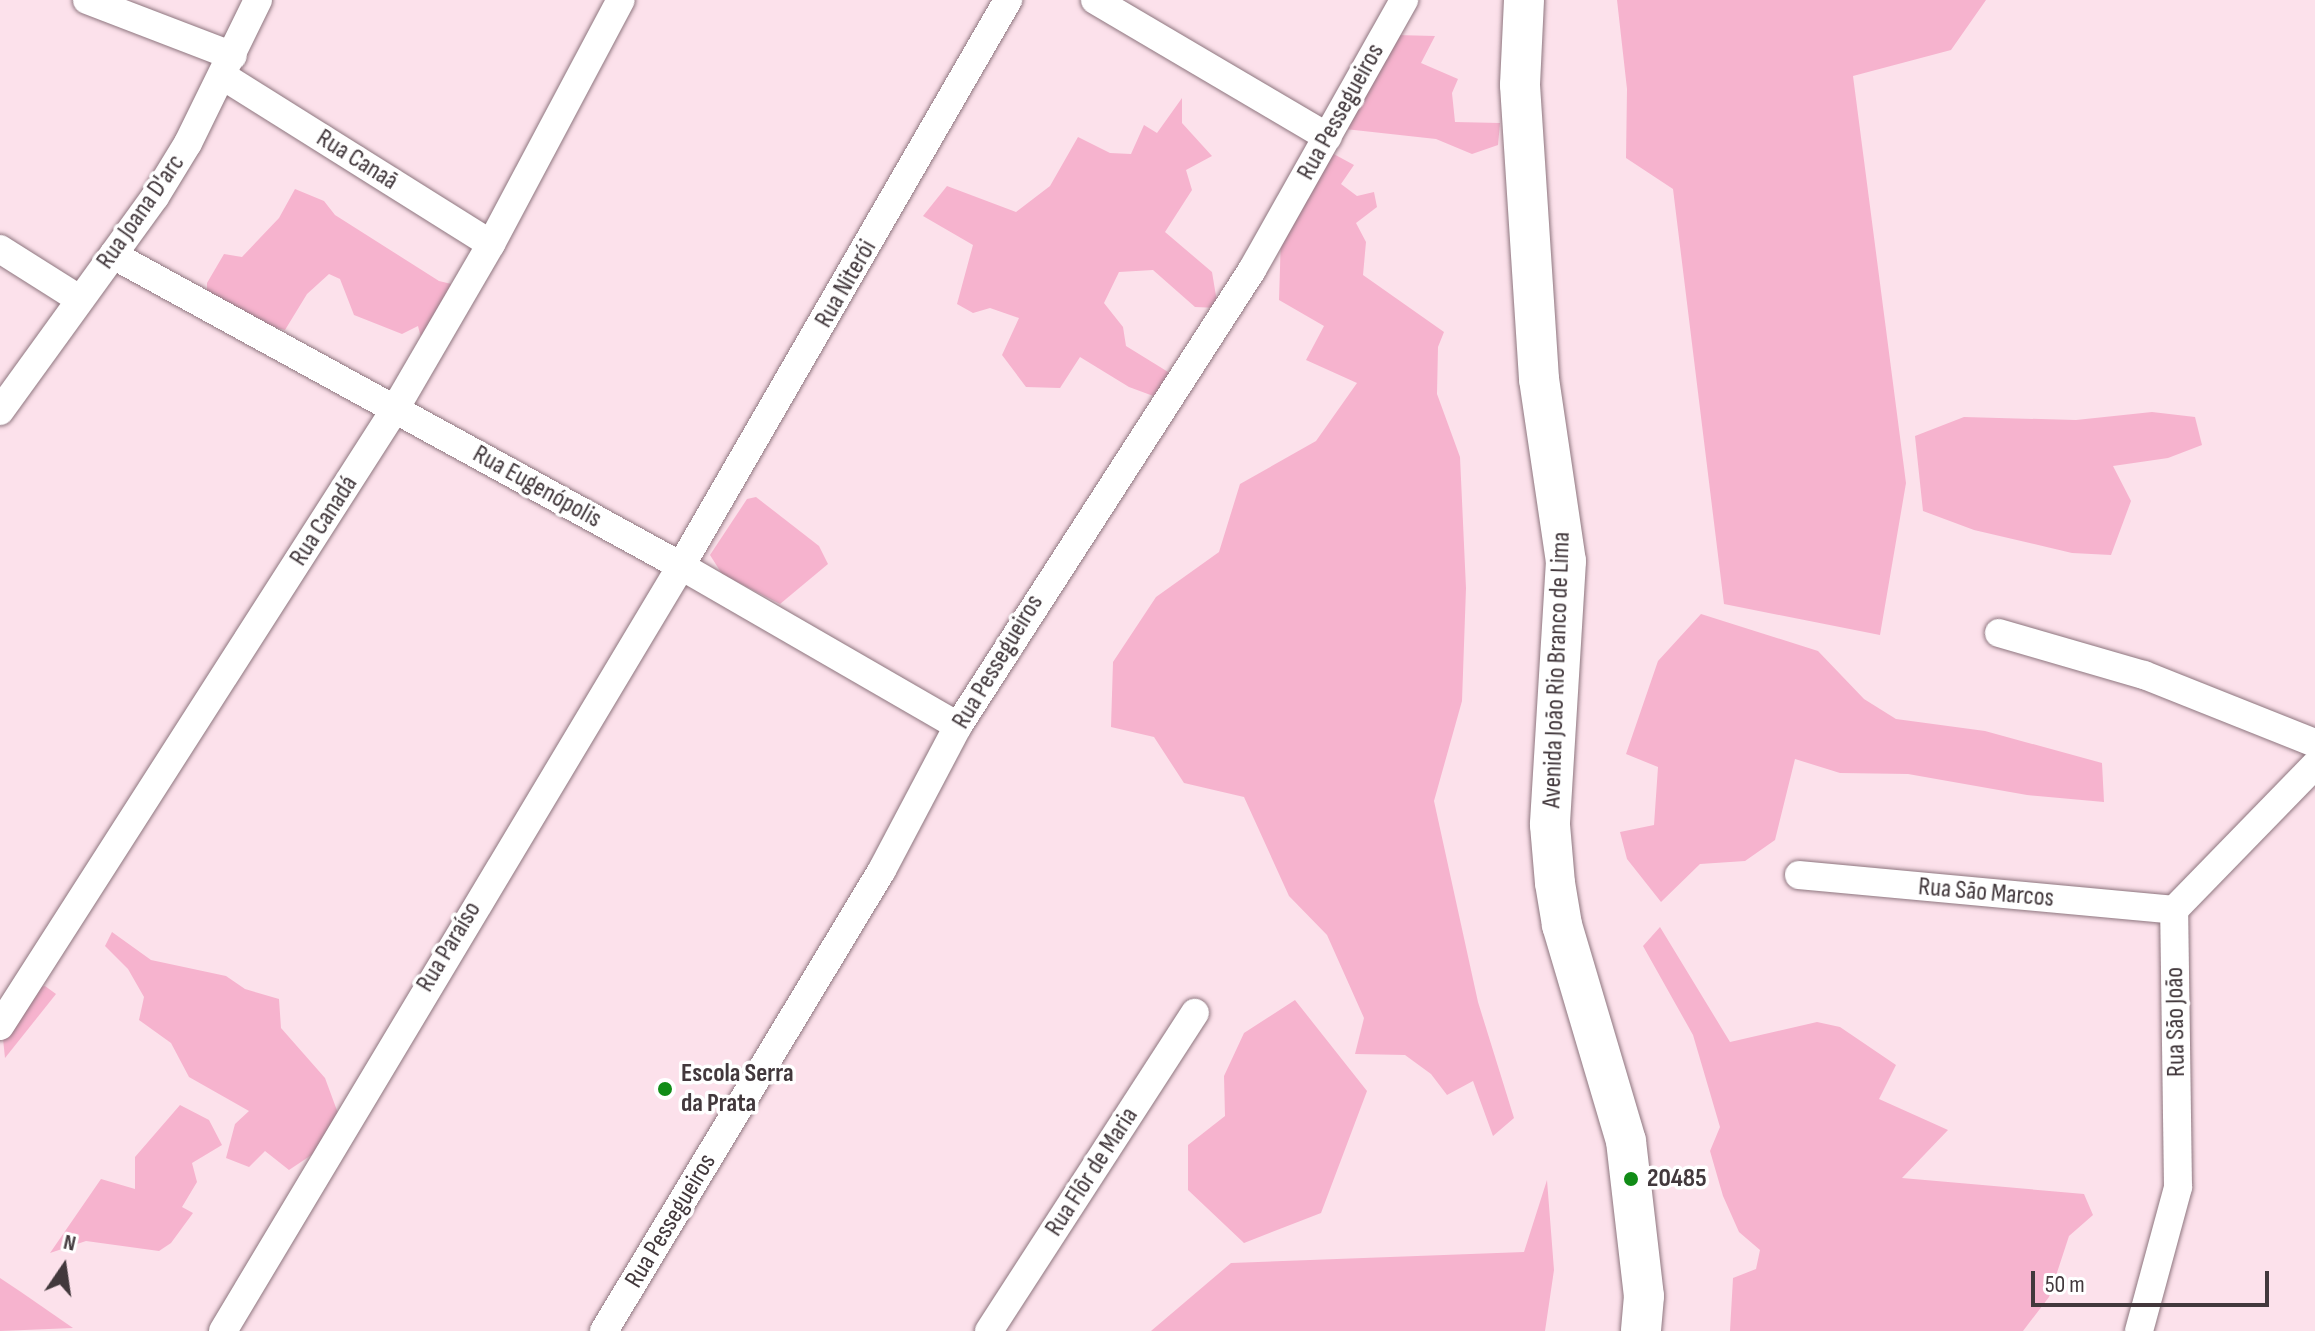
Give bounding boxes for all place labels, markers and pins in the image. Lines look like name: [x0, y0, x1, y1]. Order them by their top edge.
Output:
place label: Escola Serra da Prata: [681, 1058, 794, 1120]
marker: Escola Serra da Prata: [656, 1080, 674, 1098]
place label: 20485: [1647, 1163, 1707, 1195]
marker: 20485: [1622, 1170, 1640, 1188]

